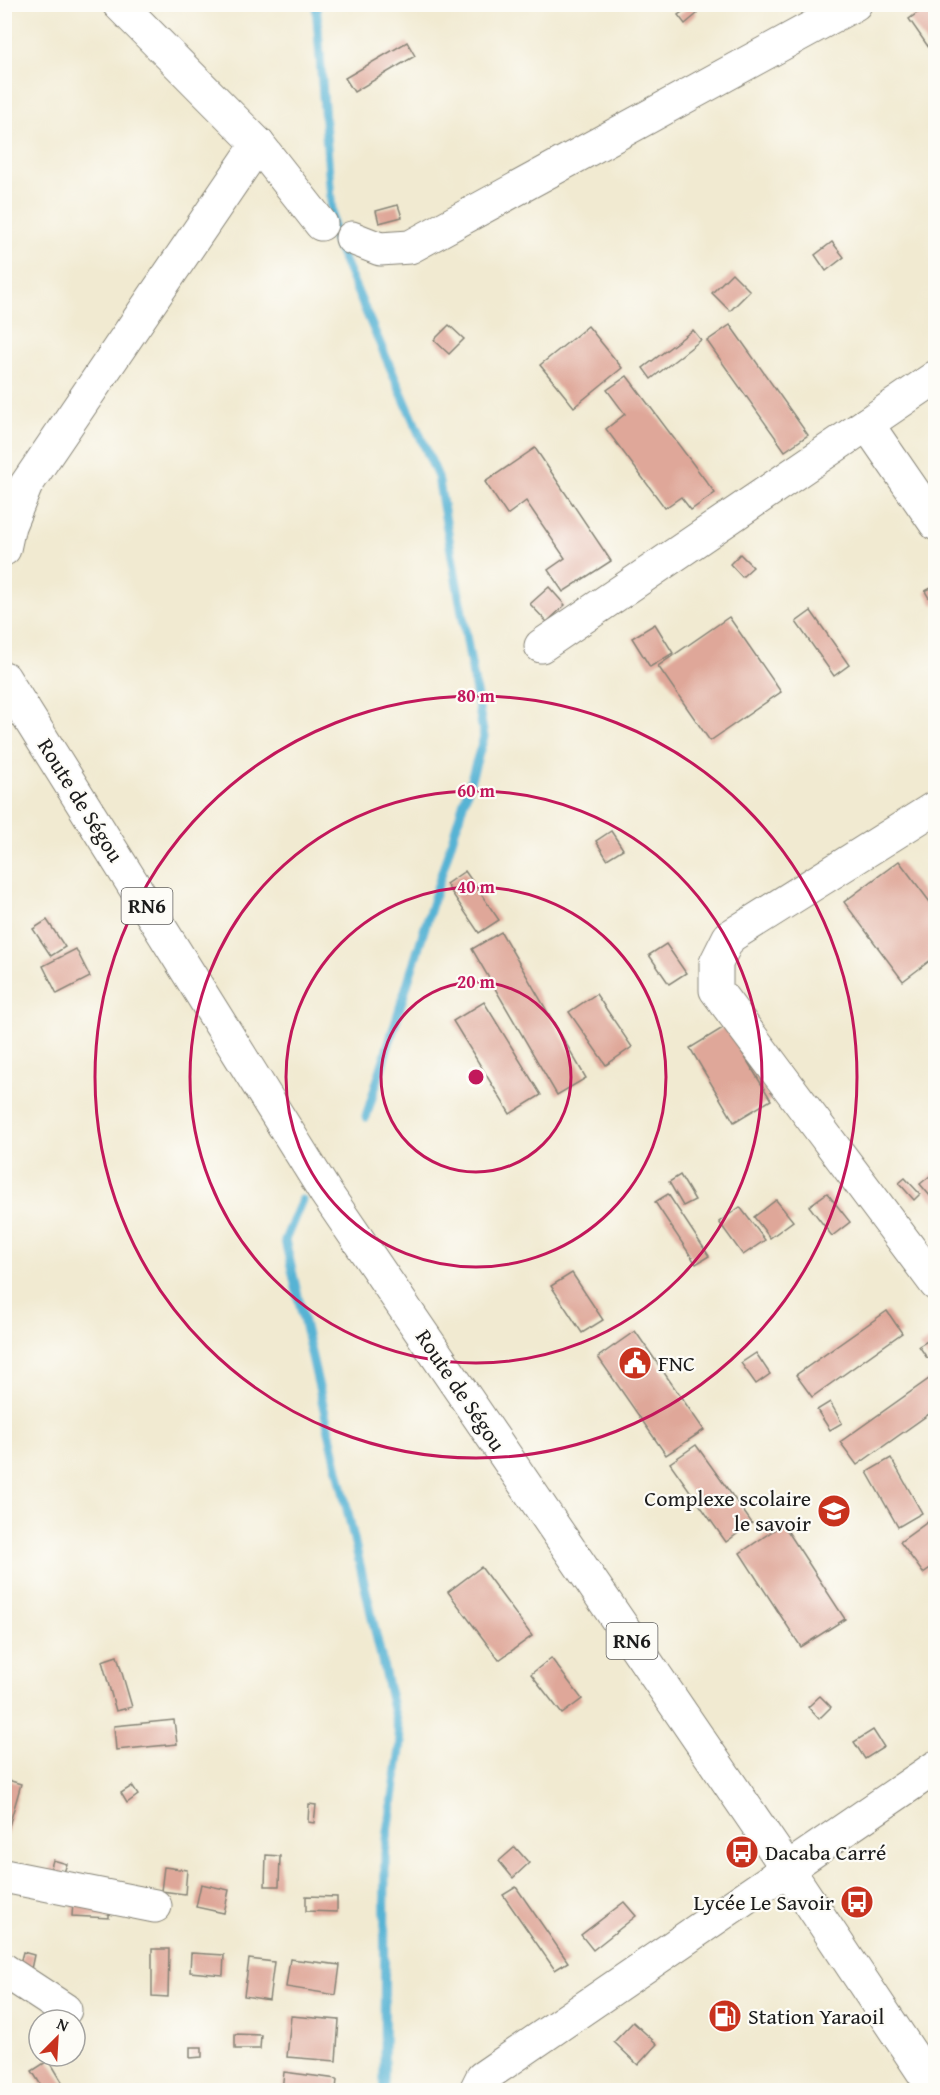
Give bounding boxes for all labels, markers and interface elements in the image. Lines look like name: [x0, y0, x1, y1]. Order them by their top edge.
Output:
text: 80 m: [457, 682, 496, 709]
street label: Route de Ségou: [30, 732, 132, 868]
text: 60 m: [457, 777, 496, 804]
text: 40 m: [457, 873, 496, 900]
road number: RN6: [122, 888, 172, 924]
text: 20 m: [457, 968, 496, 995]
centre of rings: [466, 1067, 486, 1087]
street label: Route de Ségou: [408, 1323, 514, 1457]
public building icon: FNC: [617, 1345, 653, 1381]
place label: FNC: [658, 1347, 695, 1379]
place label: Complexe scolaire le savoir: [644, 1482, 811, 1539]
school or university icon: Complexe scolaire le savoir: [816, 1493, 852, 1529]
road number: RN6: [606, 1623, 658, 1659]
bus stop icon: Dacaba Carré: [724, 1834, 760, 1870]
place label: Dacaba Carré: [765, 1836, 886, 1868]
bus stop icon: Lycée Le Savoir: [839, 1884, 875, 1920]
place label: Lycée Le Savoir: [693, 1886, 834, 1918]
fuel station icon: Station Yaraoil: [707, 1998, 743, 2034]
place label: Station Yaraoil: [748, 2000, 884, 2032]
north arrow: [27, 2008, 87, 2068]
text: N: [53, 2011, 73, 2038]

